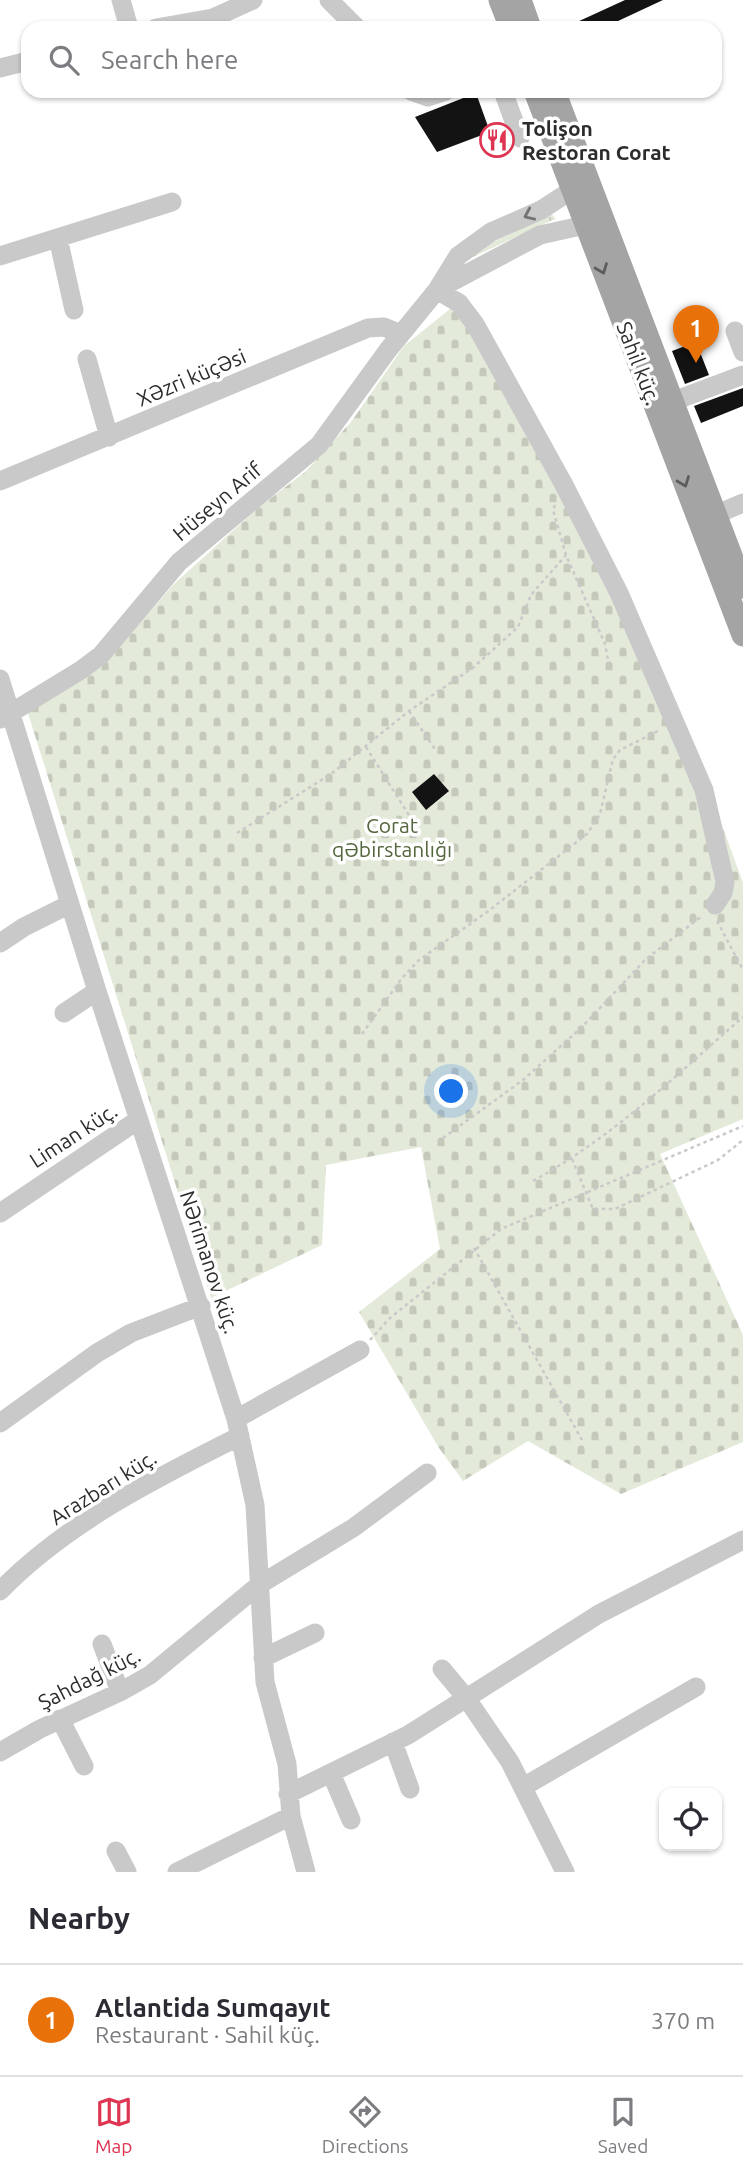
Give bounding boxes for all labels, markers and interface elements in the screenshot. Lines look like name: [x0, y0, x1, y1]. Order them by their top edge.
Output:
search box: [21, 21, 722, 98]
icon: search: [45, 41, 83, 79]
text: Search here: [101, 45, 238, 74]
place label: Tolişon Restoran Corat: [522, 116, 671, 164]
restaurant icon: Tolişon Restoran Corat: [478, 121, 516, 159]
one-way arrow: [524, 207, 537, 221]
one-way arrow: [594, 263, 608, 275]
pin: 1: [673, 305, 719, 363]
street label: Sahil küç.: [612, 318, 666, 408]
street label: Xəzri küçəsi: [133, 343, 249, 411]
street label: Hüseyn Arif: [168, 456, 267, 545]
one-way arrow: [676, 475, 690, 487]
park label: Corat qəbirstanlığı: [332, 813, 452, 861]
your location: [434, 1074, 468, 1108]
street label: Liman küç.: [25, 1098, 121, 1172]
street label: Nərimanov küç.: [176, 1188, 244, 1336]
street label: Arazbarı küç.: [45, 1445, 161, 1529]
street label: Şahdağ küç.: [34, 1642, 144, 1714]
map controls: [659, 1788, 722, 1851]
button: locate: [659, 1788, 722, 1851]
text: Nearby: [28, 1901, 130, 1935]
text: Atlantida Sumqayıt: [95, 1993, 330, 2022]
text: 1: [45, 2008, 57, 2033]
text: 370 m: [651, 2008, 715, 2033]
text: Restaurant · Sahil küç.: [95, 2022, 320, 2047]
tab: Map: [95, 2093, 133, 2157]
tab: Directions: [322, 2093, 409, 2157]
tab: Saved: [598, 2093, 648, 2157]

